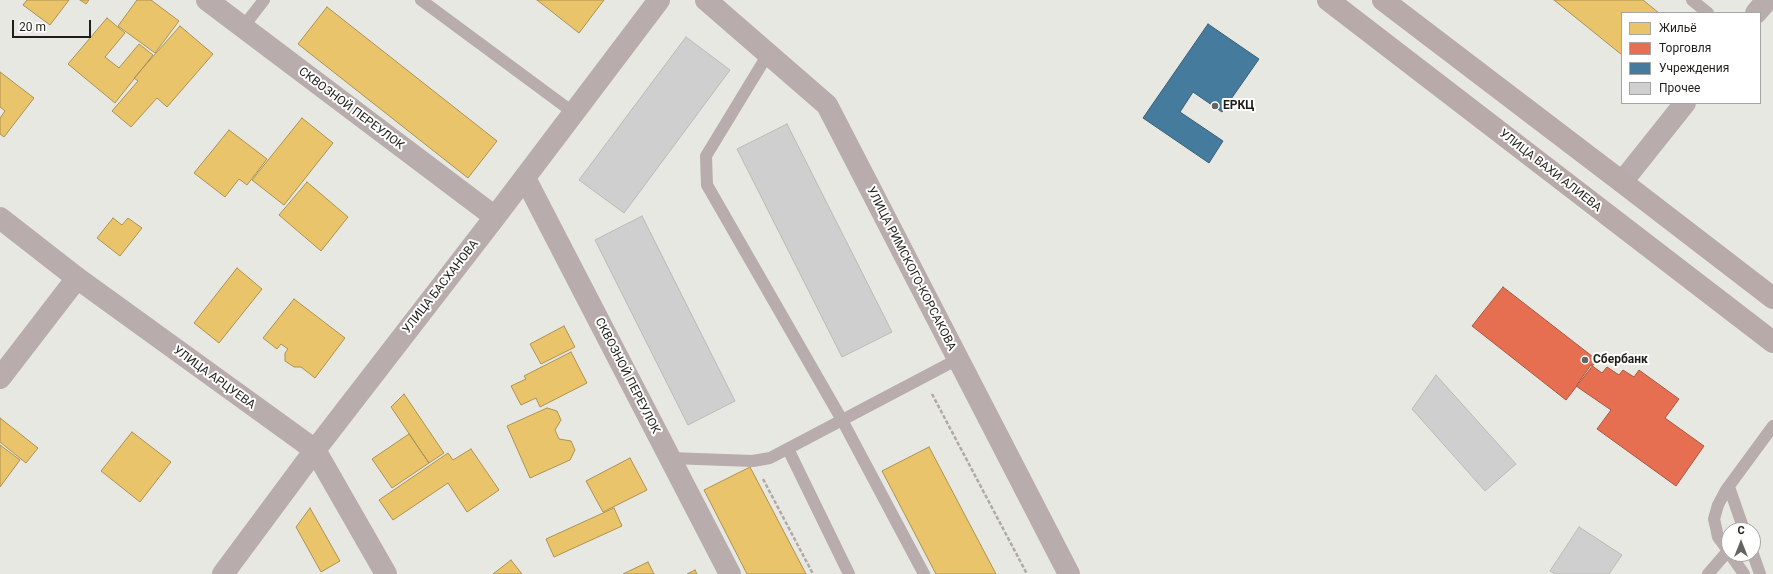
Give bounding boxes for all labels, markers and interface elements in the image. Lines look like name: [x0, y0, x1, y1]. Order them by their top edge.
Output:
scale bar: [14, 12, 93, 38]
legend: [1621, 12, 1761, 104]
text: 20 m: [19, 20, 46, 34]
text: Жильё: [1659, 21, 1697, 35]
text: Торговля: [1659, 41, 1711, 55]
text: Учреждения: [1659, 61, 1729, 75]
street label: СКВОЗНОЙ ПЕРЕУЛОК: [295, 65, 407, 153]
text: Прочее: [1659, 81, 1700, 95]
place label: ЕРКЦ: [1223, 99, 1254, 113]
marker: ЕРКЦ: [1210, 101, 1220, 111]
street label: УЛИЦА ВАХИ АЛИЕВА: [1496, 127, 1604, 215]
street label: УЛИЦА РИМСКОГО-КОРСАКОВА: [863, 185, 959, 353]
street label: УЛИЦА БАСХАНОВА: [400, 237, 482, 337]
street label: СКВОЗНОЙ ПЕРЕУЛОК: [591, 316, 663, 436]
street label: УЛИЦА АРЦУЕВА: [170, 343, 258, 413]
place label: Сбербанк: [1593, 353, 1648, 367]
marker: Сбербанк: [1580, 355, 1590, 365]
north arrow: [1721, 522, 1761, 562]
text: С: [1737, 524, 1745, 537]

